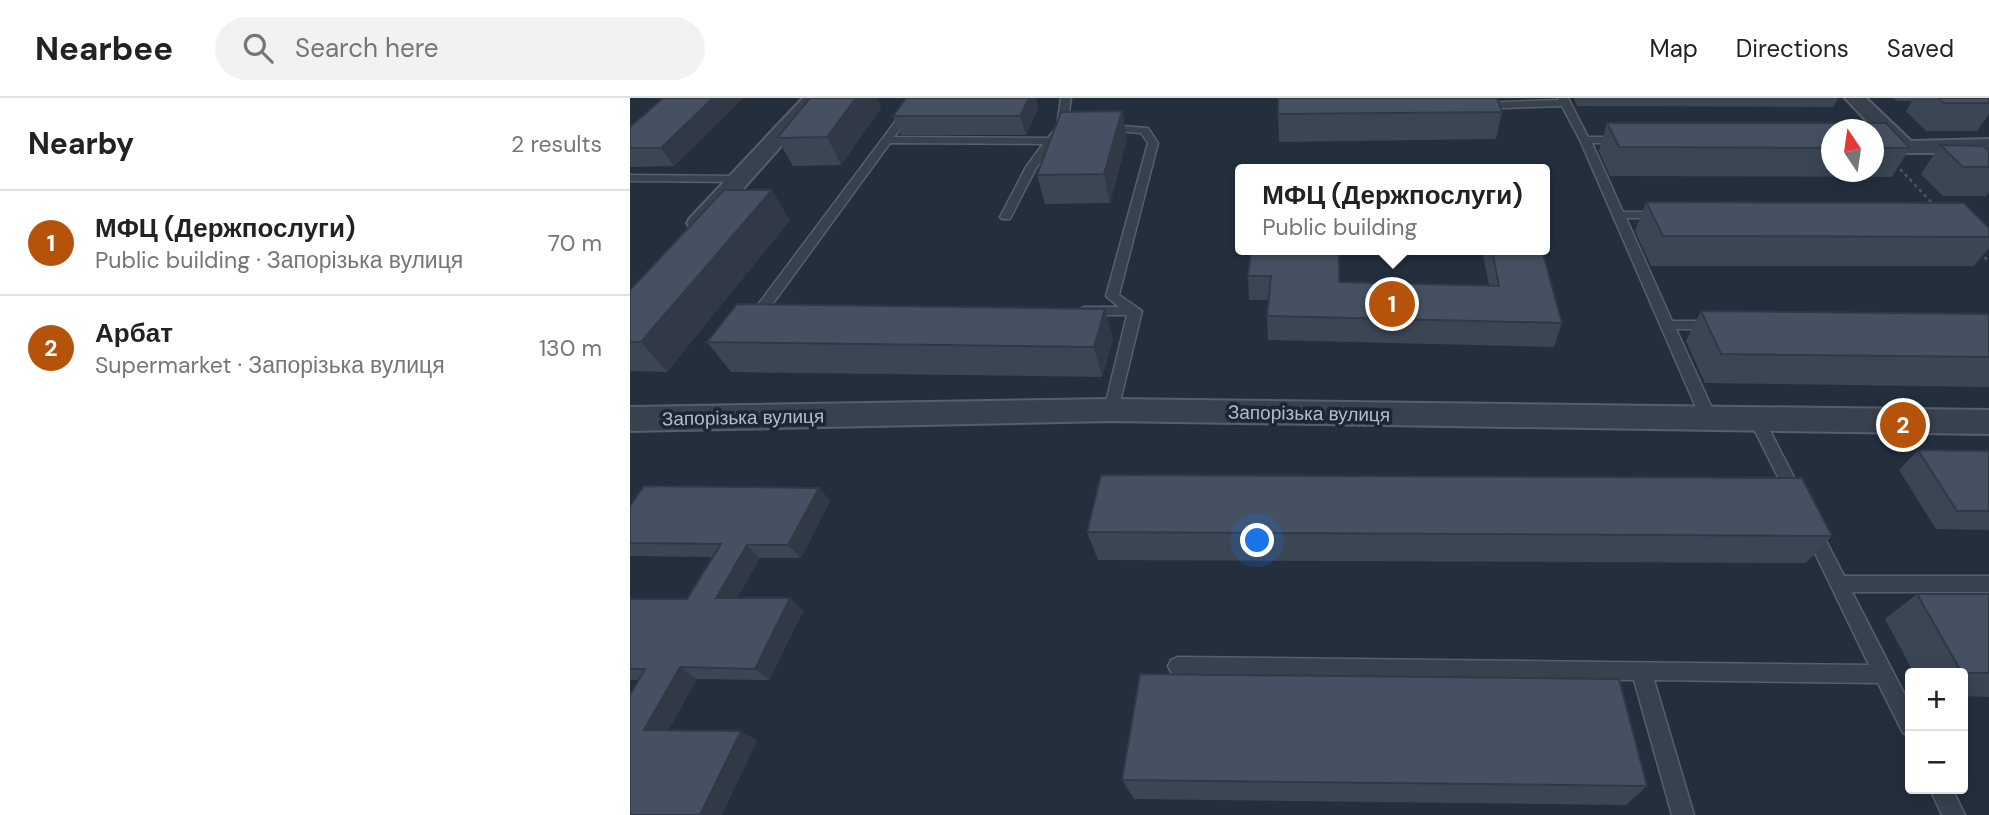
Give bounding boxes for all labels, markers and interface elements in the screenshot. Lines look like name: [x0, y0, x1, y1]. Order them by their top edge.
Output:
search box: [215, 17, 705, 80]
text: Nearbee: [35, 27, 173, 70]
icon: search: [239, 29, 277, 67]
text: Search here: [295, 31, 439, 65]
text: Map: [1650, 33, 1698, 64]
text: Directions: [1736, 33, 1849, 64]
text: Saved: [1887, 33, 1954, 64]
north arrow: [1821, 119, 1884, 182]
text: Nearby: [28, 124, 134, 163]
text: 2 results: [511, 129, 602, 159]
popup: [1235, 164, 1550, 255]
text: МФЦ (Держпослуги): [1262, 178, 1523, 212]
text: МФЦ (Держпослуги): [95, 211, 355, 245]
text: Public building: [1262, 212, 1417, 242]
text: 1: [47, 228, 55, 258]
text: 70 m: [548, 228, 602, 258]
text: Public building · Запорізька вулиця: [95, 245, 463, 275]
pin: 1: [1369, 278, 1415, 330]
text: Арбат: [95, 316, 173, 350]
text: 2: [44, 333, 58, 363]
text: 130 m: [539, 333, 602, 363]
text: Supermarket · Запорізька вулиця: [95, 350, 445, 380]
pin: 2: [1880, 399, 1926, 451]
street label: Запорізька вулиця: [1228, 400, 1390, 427]
street label: Запорізька вулиця: [662, 404, 824, 431]
your location: [1240, 523, 1274, 557]
map controls: [1905, 668, 1968, 794]
button: +: [1905, 668, 1968, 731]
button: −: [1905, 731, 1968, 794]

